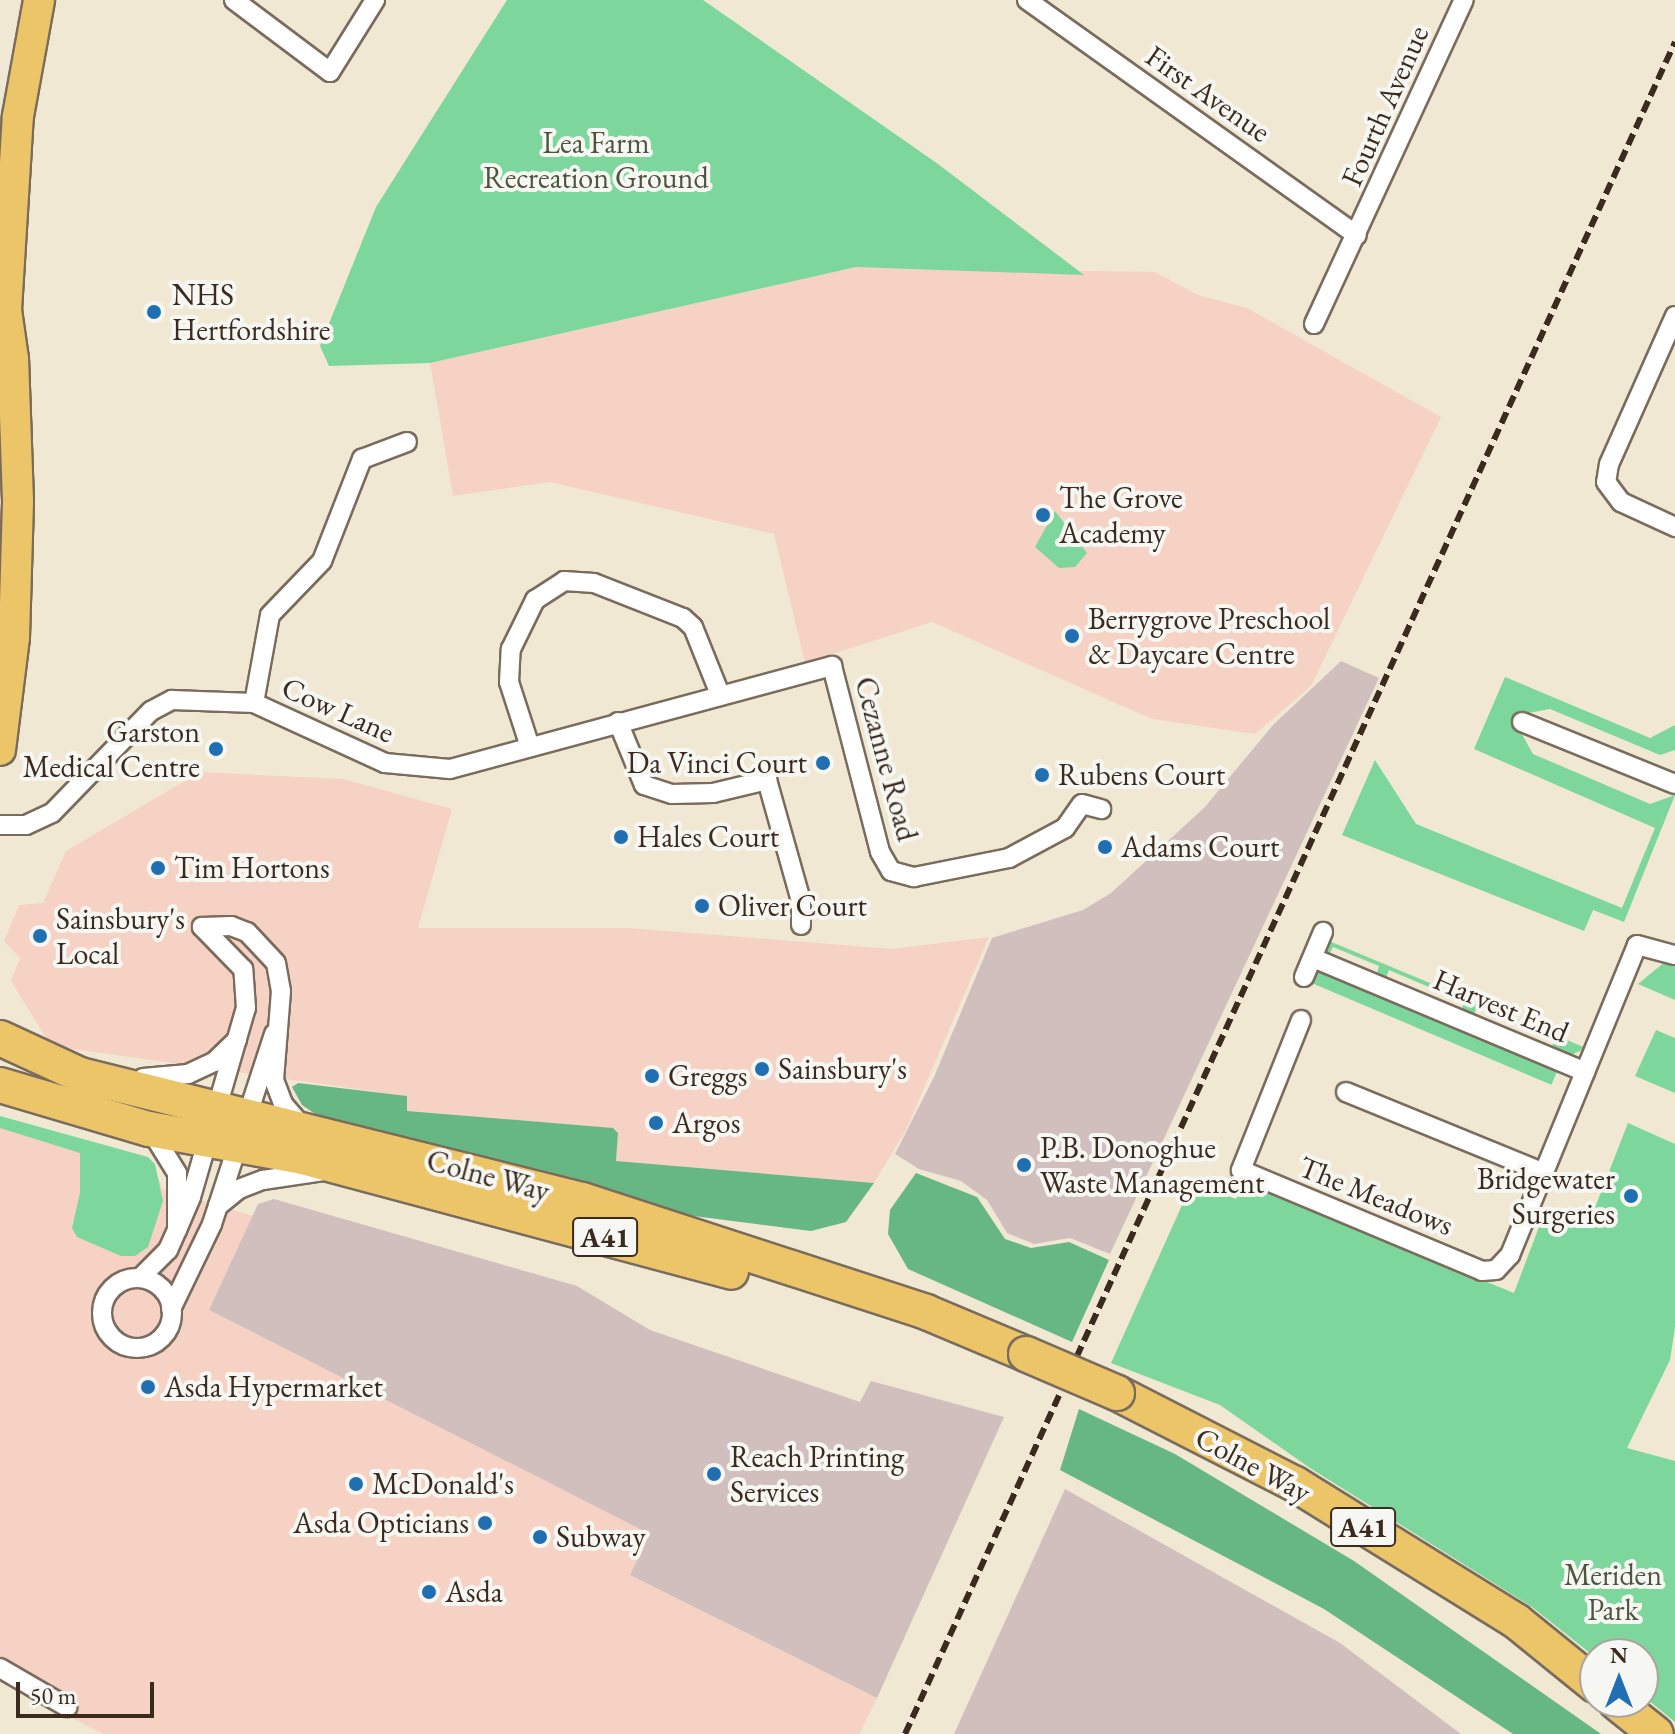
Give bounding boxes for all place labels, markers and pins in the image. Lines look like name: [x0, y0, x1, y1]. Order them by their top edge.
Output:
place label: NHS Hertfordshire: [172, 277, 330, 348]
marker: NHS Hertfordshire: [143, 301, 165, 323]
place label: The Grove Academy: [1059, 480, 1183, 550]
marker: The Grove Academy: [1034, 506, 1052, 524]
place label: Berrygrove Preschool & Daycare Centre: [1088, 601, 1330, 672]
marker: Berrygrove Preschool & Daycare Centre: [1063, 627, 1081, 645]
place label: Garston Medical Centre: [23, 714, 200, 784]
marker: Garston Medical Centre: [207, 740, 225, 758]
place label: Da Vinci Court: [627, 745, 807, 781]
marker: Da Vinci Court: [814, 754, 832, 772]
place label: Rubens Court: [1058, 757, 1225, 793]
marker: Rubens Court: [1033, 766, 1051, 784]
place label: Hales Court: [637, 819, 779, 855]
marker: Hales Court: [612, 828, 630, 846]
place label: Adams Court: [1121, 829, 1279, 865]
marker: Adams Court: [1096, 838, 1114, 856]
place label: Tim Hortons: [174, 850, 330, 886]
marker: Tim Hortons: [149, 859, 167, 877]
place label: Oliver Court: [718, 888, 867, 924]
marker: Oliver Court: [693, 897, 711, 915]
place label: Sainsbury's Local: [56, 901, 185, 972]
marker: Sainsbury's Local: [31, 927, 49, 945]
place label: Sainsbury's: [778, 1051, 907, 1087]
place label: Greggs: [668, 1058, 747, 1094]
marker: Sainsbury's: [753, 1060, 771, 1078]
marker: Greggs: [643, 1067, 661, 1085]
place label: Argos: [672, 1105, 740, 1141]
marker: Argos: [647, 1114, 665, 1132]
place label: P.B. Donoghue Waste Management: [1040, 1130, 1265, 1200]
marker: P.B. Donoghue Waste Management: [1015, 1156, 1033, 1174]
place label: Bridgewater Surgeries: [1477, 1161, 1615, 1232]
marker: Bridgewater Surgeries: [1622, 1187, 1640, 1205]
place label: Asda Hypermarket: [164, 1369, 383, 1405]
marker: Asda Hypermarket: [139, 1378, 157, 1396]
place label: Reach Printing Services: [730, 1439, 904, 1510]
marker: Reach Printing Services: [705, 1465, 723, 1483]
place label: McDonald's: [372, 1466, 514, 1502]
marker: McDonald's: [347, 1475, 365, 1493]
place label: Asda Opticians: [293, 1505, 469, 1541]
marker: Asda Opticians: [476, 1514, 494, 1532]
place label: Subway: [556, 1519, 646, 1555]
marker: Subway: [531, 1528, 549, 1546]
place label: Asda: [445, 1574, 503, 1610]
marker: Asda: [420, 1583, 438, 1601]

